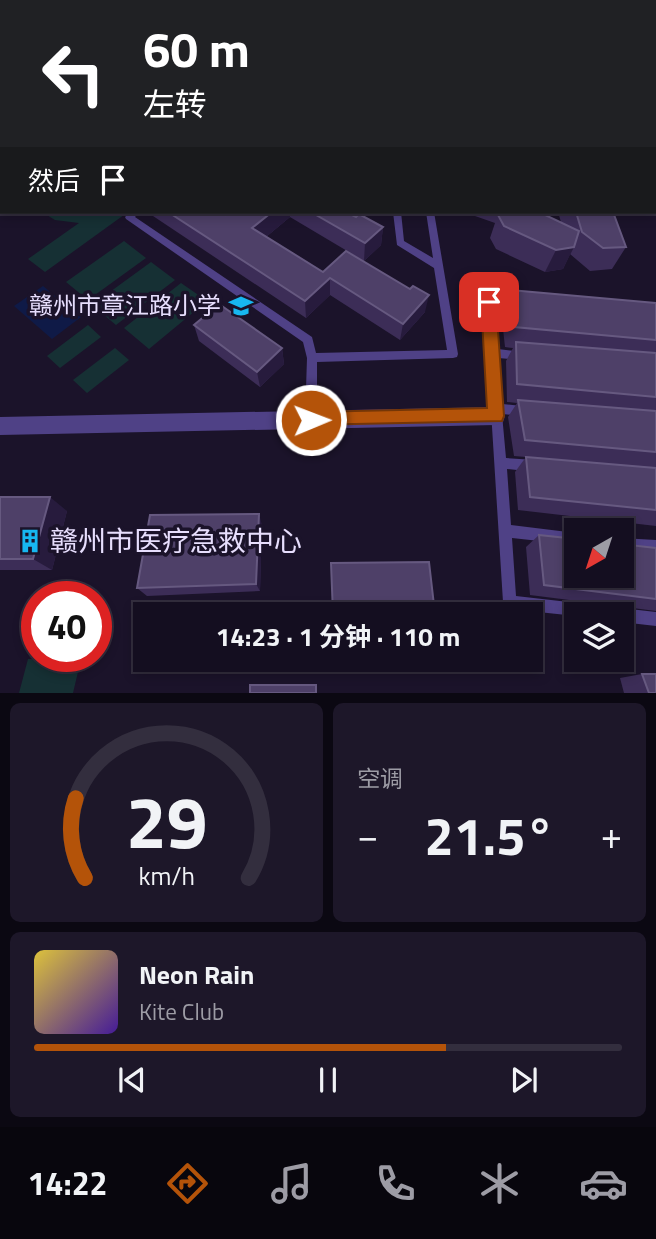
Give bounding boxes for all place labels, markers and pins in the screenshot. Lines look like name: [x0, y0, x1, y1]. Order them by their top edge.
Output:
pin: [459, 272, 519, 332]
place label: 赣州市章江路小学: [29, 287, 221, 323]
school or university icon: 赣州市章江路小学: [227, 292, 255, 320]
place label: 赣州市医疗急救中心: [50, 519, 302, 562]
building icon: 赣州市医疗急救中心: [16, 527, 44, 555]

